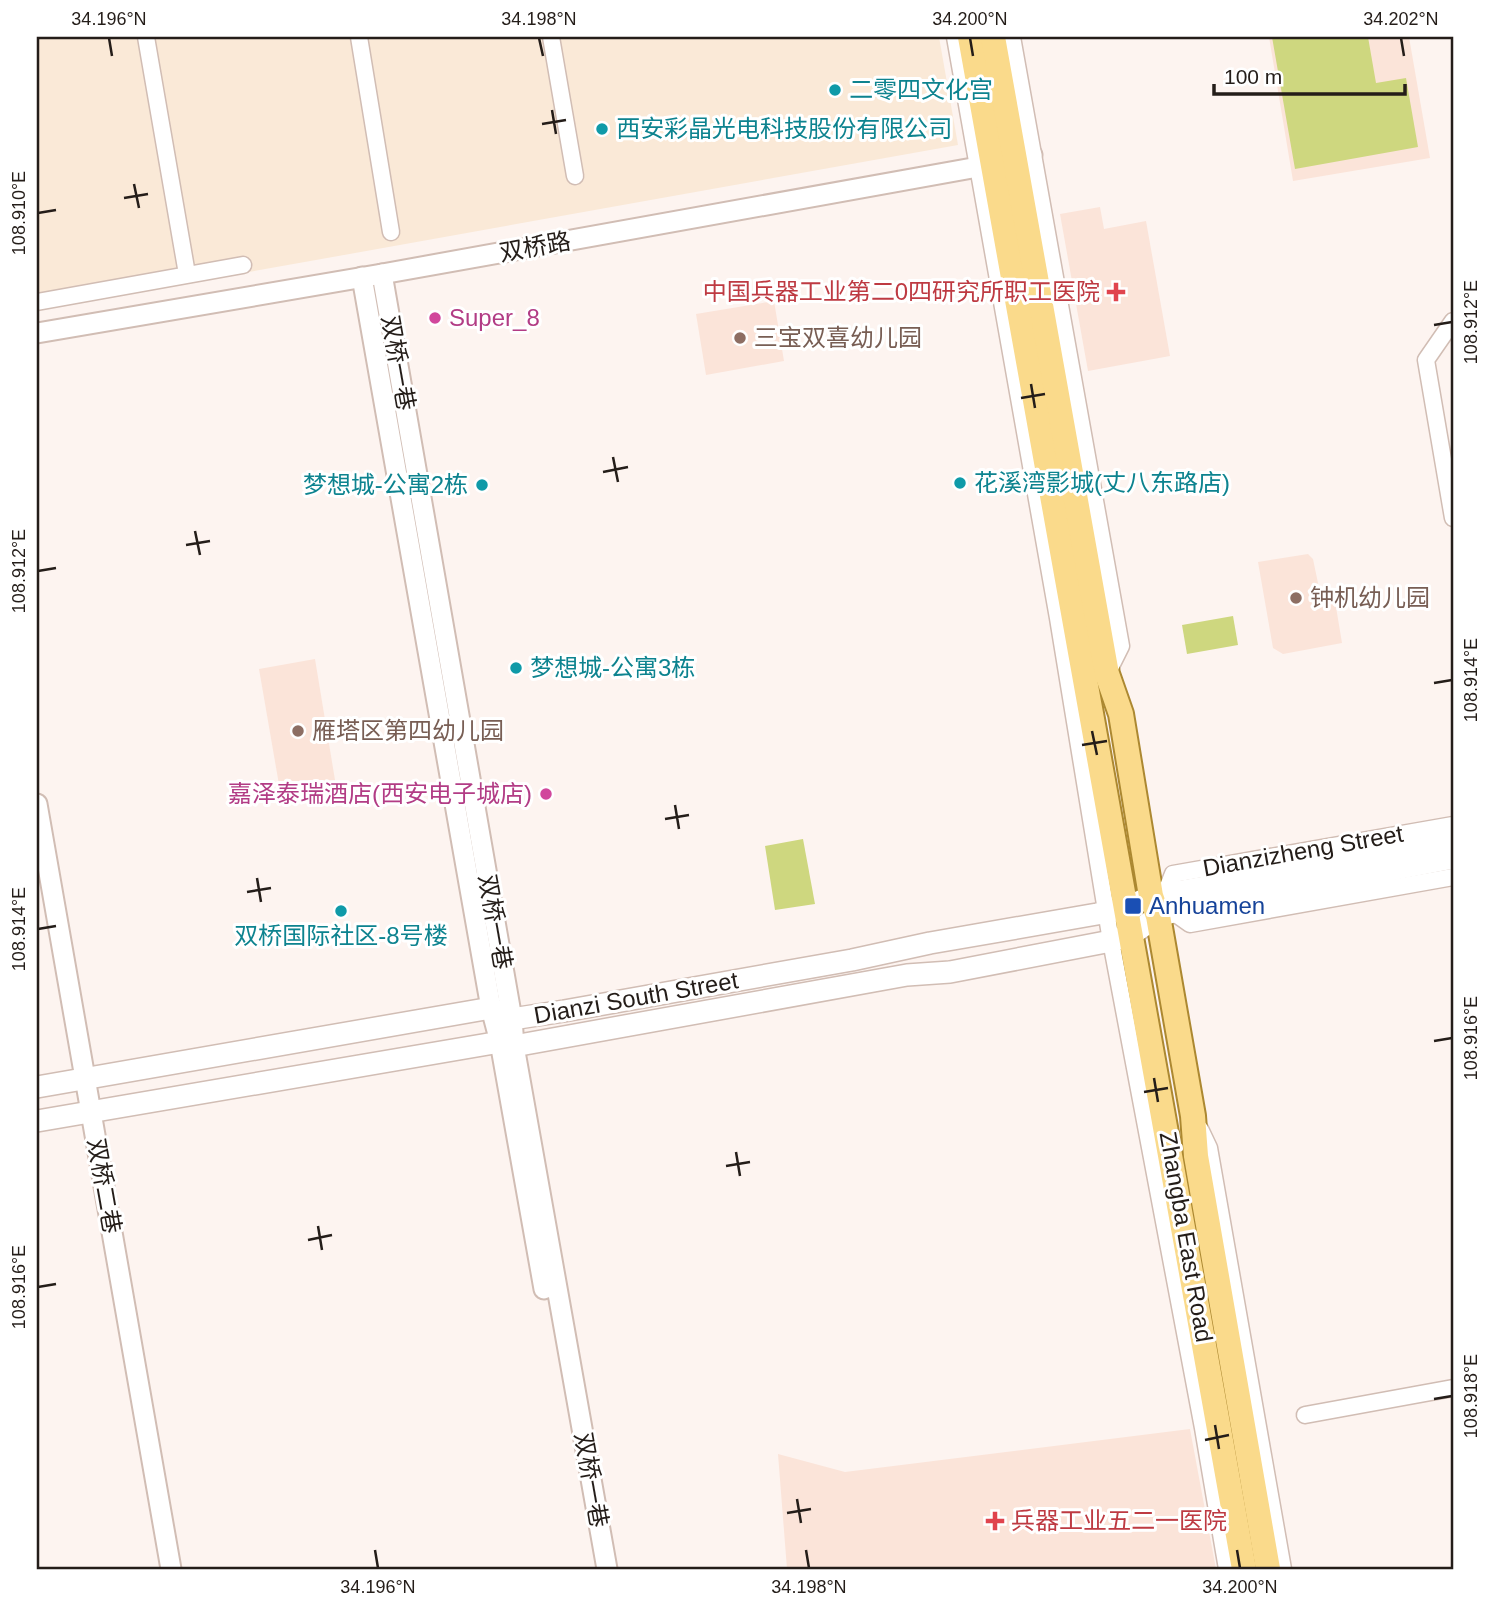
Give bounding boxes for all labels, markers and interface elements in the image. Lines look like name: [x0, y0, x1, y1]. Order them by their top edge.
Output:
text: 34.196°N: [71, 9, 147, 29]
text: 34.198°N: [501, 9, 577, 29]
text: 34.200°N: [932, 9, 1008, 29]
text: 34.202°N: [1363, 9, 1439, 29]
scale bar: [1214, 52, 1404, 96]
text: 100 m: [1224, 65, 1282, 88]
place label: 二零四文化宫: [849, 76, 993, 103]
marker: 二零四文化宫: [827, 82, 843, 98]
place label: 西安彩晶光电科技股份有限公司: [616, 115, 952, 142]
marker: 西安彩晶光电科技股份有限公司: [594, 121, 610, 137]
text: 108.910°E: [9, 171, 29, 255]
street label: 双桥路: [497, 227, 573, 266]
place label: 中国兵器工业第二0四研究所职工医院: [703, 278, 1100, 305]
text: 108.912°E: [1461, 280, 1481, 364]
marker: 中国兵器工业第二0四研究所职工医院: [1106, 282, 1126, 302]
place label: Super_8: [449, 304, 540, 331]
marker: Super_8: [427, 310, 443, 326]
street label: 双桥一巷: [377, 313, 420, 413]
place label: 三宝双喜幼儿园: [754, 324, 922, 351]
marker: 三宝双喜幼儿园: [732, 330, 748, 346]
place label: 花溪湾影城(丈八东路店): [974, 469, 1230, 496]
place label: 梦想城-公寓2栋: [303, 471, 468, 498]
marker: 花溪湾影城(丈八东路店): [952, 475, 968, 491]
marker: 梦想城-公寓2栋: [474, 477, 490, 493]
text: 108.912°E: [9, 529, 29, 613]
place label: 钟机幼儿园: [1310, 584, 1430, 611]
marker: 钟机幼儿园: [1288, 590, 1304, 606]
text: 108.914°E: [1461, 638, 1481, 722]
place label: 梦想城-公寓3栋: [530, 654, 695, 681]
marker: 梦想城-公寓3栋: [508, 660, 524, 676]
place label: 雁塔区第四幼儿园: [312, 717, 504, 744]
marker: 雁塔区第四幼儿园: [290, 723, 306, 739]
place label: 嘉泽泰瑞酒店(西安电子城店): [228, 780, 532, 807]
marker: 嘉泽泰瑞酒店(西安电子城店): [538, 786, 554, 802]
street label: Dianzizheng Street: [1201, 820, 1405, 881]
street label: 双桥一巷: [474, 872, 517, 972]
text: 108.914°E: [9, 887, 29, 971]
place label: Anhuamen: [1149, 892, 1265, 919]
marker: Anhuamen: [1123, 896, 1143, 916]
marker: 双桥国际社区-8号楼: [333, 903, 349, 919]
place label: 双桥国际社区-8号楼: [234, 922, 448, 949]
street label: Dianzi South Street: [532, 966, 740, 1029]
text: 108.916°E: [1461, 996, 1481, 1080]
street label: Zhangba East Road: [1155, 1129, 1218, 1344]
street label: 双桥二巷: [83, 1136, 126, 1236]
text: 108.916°E: [9, 1245, 29, 1329]
text: 108.918°E: [1461, 1354, 1481, 1438]
street label: 双桥一巷: [570, 1430, 613, 1530]
place label: 兵器工业五二一医院: [1011, 1507, 1227, 1534]
marker: 兵器工业五二一医院: [985, 1511, 1005, 1531]
text: 34.196°N: [340, 1577, 416, 1597]
text: 34.198°N: [771, 1577, 847, 1597]
text: 34.200°N: [1202, 1577, 1278, 1597]

